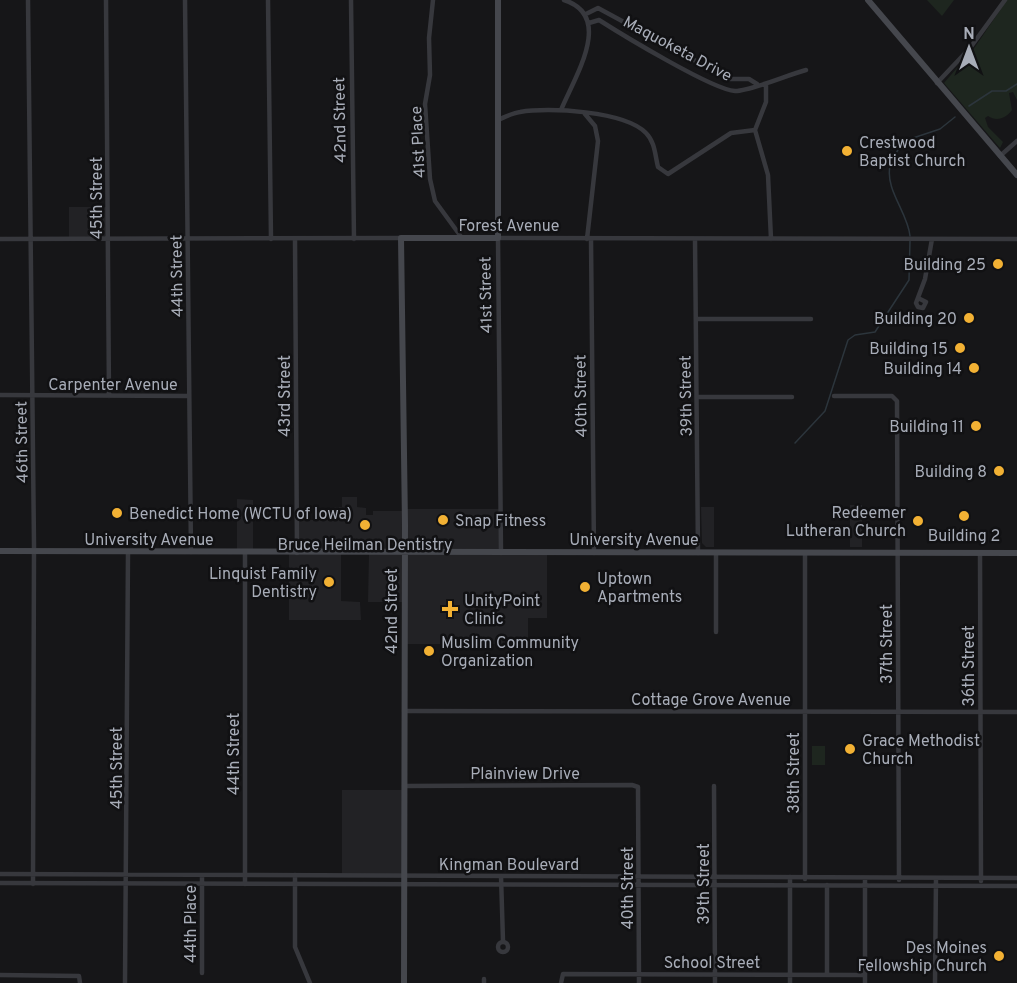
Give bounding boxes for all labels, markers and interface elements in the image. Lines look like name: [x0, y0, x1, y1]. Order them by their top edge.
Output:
street label: Maquoketa Drive: [619, 13, 735, 87]
north arrow: [939, 18, 999, 78]
text: N: [963, 25, 975, 45]
street label: 42nd Street: [330, 77, 352, 163]
street label: 41st Place: [407, 105, 431, 179]
place label: Crestwood Baptist Church: [859, 134, 965, 172]
marker: Crestwood Baptist Church: [840, 144, 854, 158]
street label: 45th Street: [88, 157, 108, 239]
street label: Forest Avenue: [459, 217, 559, 237]
street label: 44th Street: [167, 235, 189, 317]
street label: 41st Street: [476, 256, 498, 334]
place label: Building 25: [903, 256, 986, 276]
marker: Building 25: [991, 257, 1005, 271]
place label: Building 20: [874, 310, 957, 330]
marker: Building 20: [962, 311, 976, 325]
place label: Building 15: [869, 340, 948, 360]
marker: Building 15: [953, 341, 967, 355]
street label: 40th Street: [571, 354, 593, 438]
street label: 43rd Street: [276, 355, 296, 437]
street label: 39th Street: [676, 355, 698, 437]
place label: Building 14: [884, 360, 962, 380]
marker: Building 14: [967, 361, 981, 375]
street label: Carpenter Avenue: [48, 376, 178, 396]
street label: 46th Street: [12, 401, 34, 483]
place label: Building 11: [889, 418, 964, 438]
marker: Building 11: [969, 419, 983, 433]
place label: Building 8: [914, 463, 987, 483]
marker: Building 8: [992, 464, 1006, 478]
place label: Redeemer Lutheran Church: [786, 504, 906, 542]
place label: Benedict Home (WCTU of Iowa): [129, 505, 352, 525]
marker: Benedict Home (WCTU of Iowa): [110, 506, 124, 520]
marker: Building 2: [957, 509, 971, 523]
place label: Snap Fitness: [455, 512, 546, 532]
marker: Snap Fitness: [436, 513, 450, 527]
marker: Redeemer Lutheran Church: [911, 514, 925, 528]
marker: Bruce Heilman Dentistry: [358, 518, 372, 532]
place label: Building 2: [928, 527, 1000, 547]
street label: University Avenue: [84, 531, 214, 551]
street label: University Avenue: [569, 531, 699, 551]
place label: Bruce Heilman Dentistry: [278, 536, 452, 556]
place label: Linquist Family Dentistry: [209, 565, 317, 603]
street label: 42nd Street: [383, 568, 403, 654]
place label: Uptown Apartments: [597, 570, 682, 608]
marker: Linquist Family Dentistry: [322, 575, 336, 589]
marker: Uptown Apartments: [578, 580, 592, 594]
place label: UnityPoint Clinic: [464, 592, 540, 630]
marker: UnityPoint Clinic: [441, 600, 459, 618]
street label: 37th Street: [878, 604, 898, 684]
street label: 36th Street: [960, 625, 980, 707]
place label: Muslim Community Organization: [441, 634, 579, 672]
marker: Muslim Community Organization: [422, 644, 436, 658]
street label: Cottage Grove Avenue: [631, 691, 791, 711]
street label: 44th Street: [225, 713, 245, 795]
street label: 45th Street: [108, 727, 128, 809]
street label: 38th Street: [785, 732, 805, 814]
place label: Grace Methodist Church: [862, 732, 980, 770]
marker: Grace Methodist Church: [843, 742, 857, 756]
street label: Plainview Drive: [470, 765, 580, 785]
street label: 39th Street: [695, 843, 715, 925]
street label: 40th Street: [619, 847, 639, 929]
street label: Kingman Boulevard: [439, 856, 579, 876]
street label: 44th Place: [182, 885, 202, 963]
place label: Des Moines Fellowship Church: [857, 939, 987, 977]
marker: Des Moines Fellowship Church: [992, 949, 1006, 963]
street label: School Street: [664, 954, 760, 974]

